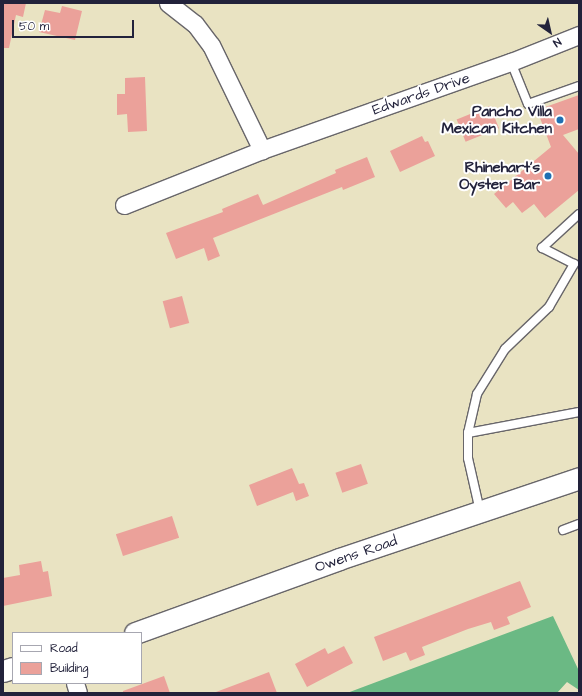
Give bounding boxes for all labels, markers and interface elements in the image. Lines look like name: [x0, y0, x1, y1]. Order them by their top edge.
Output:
scale bar: [14, 12, 136, 38]
north arrow: [530, 12, 570, 52]
text: 50 m: [19, 18, 49, 35]
text: N: [550, 34, 564, 51]
street label: Edwards Drive: [370, 69, 472, 119]
place label: Pancho Villa Mexican Kitchen: [442, 102, 552, 137]
marker: Pancho Villa Mexican Kitchen: [555, 115, 565, 125]
place label: Rhinehart's Oyster Bar: [459, 158, 540, 193]
marker: Rhinehart's Oyster Bar: [543, 171, 553, 181]
street label: Owens Road: [313, 532, 399, 576]
legend: [12, 632, 142, 684]
text: Road: [50, 640, 78, 657]
text: Building: [50, 660, 88, 677]

